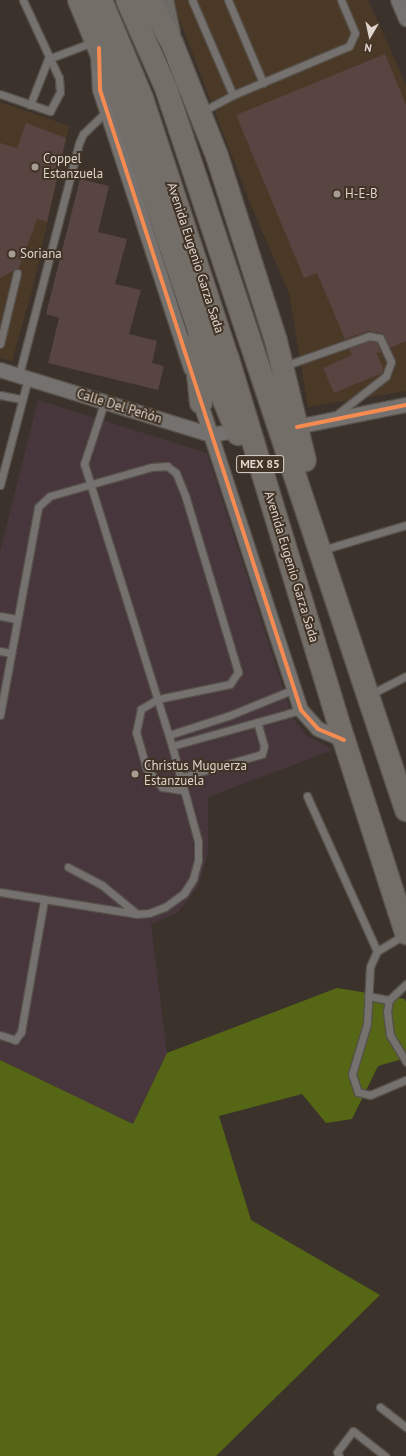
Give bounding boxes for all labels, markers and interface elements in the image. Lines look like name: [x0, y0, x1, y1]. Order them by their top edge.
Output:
north arrow: [350, 16, 390, 56]
text: N: [363, 40, 373, 55]
place label: Coppel Estanzuela: [43, 152, 103, 183]
marker: Coppel Estanzuela: [30, 162, 40, 172]
street label: Avenida Eugenio Garza Sada: [163, 181, 227, 335]
place label: H-E-B: [345, 186, 378, 202]
marker: H-E-B: [332, 189, 342, 199]
place label: Soriana: [20, 246, 62, 262]
marker: Soriana: [7, 249, 17, 259]
street label: Calle Del Peñón: [75, 387, 163, 427]
road number: MEX 85: [235, 454, 285, 474]
street label: Avenida Eugenio Garza Sada: [261, 489, 321, 645]
place label: Christus Muguerza Estanzuela: [144, 759, 247, 790]
marker: Christus Muguerza Estanzuela: [129, 768, 141, 780]

